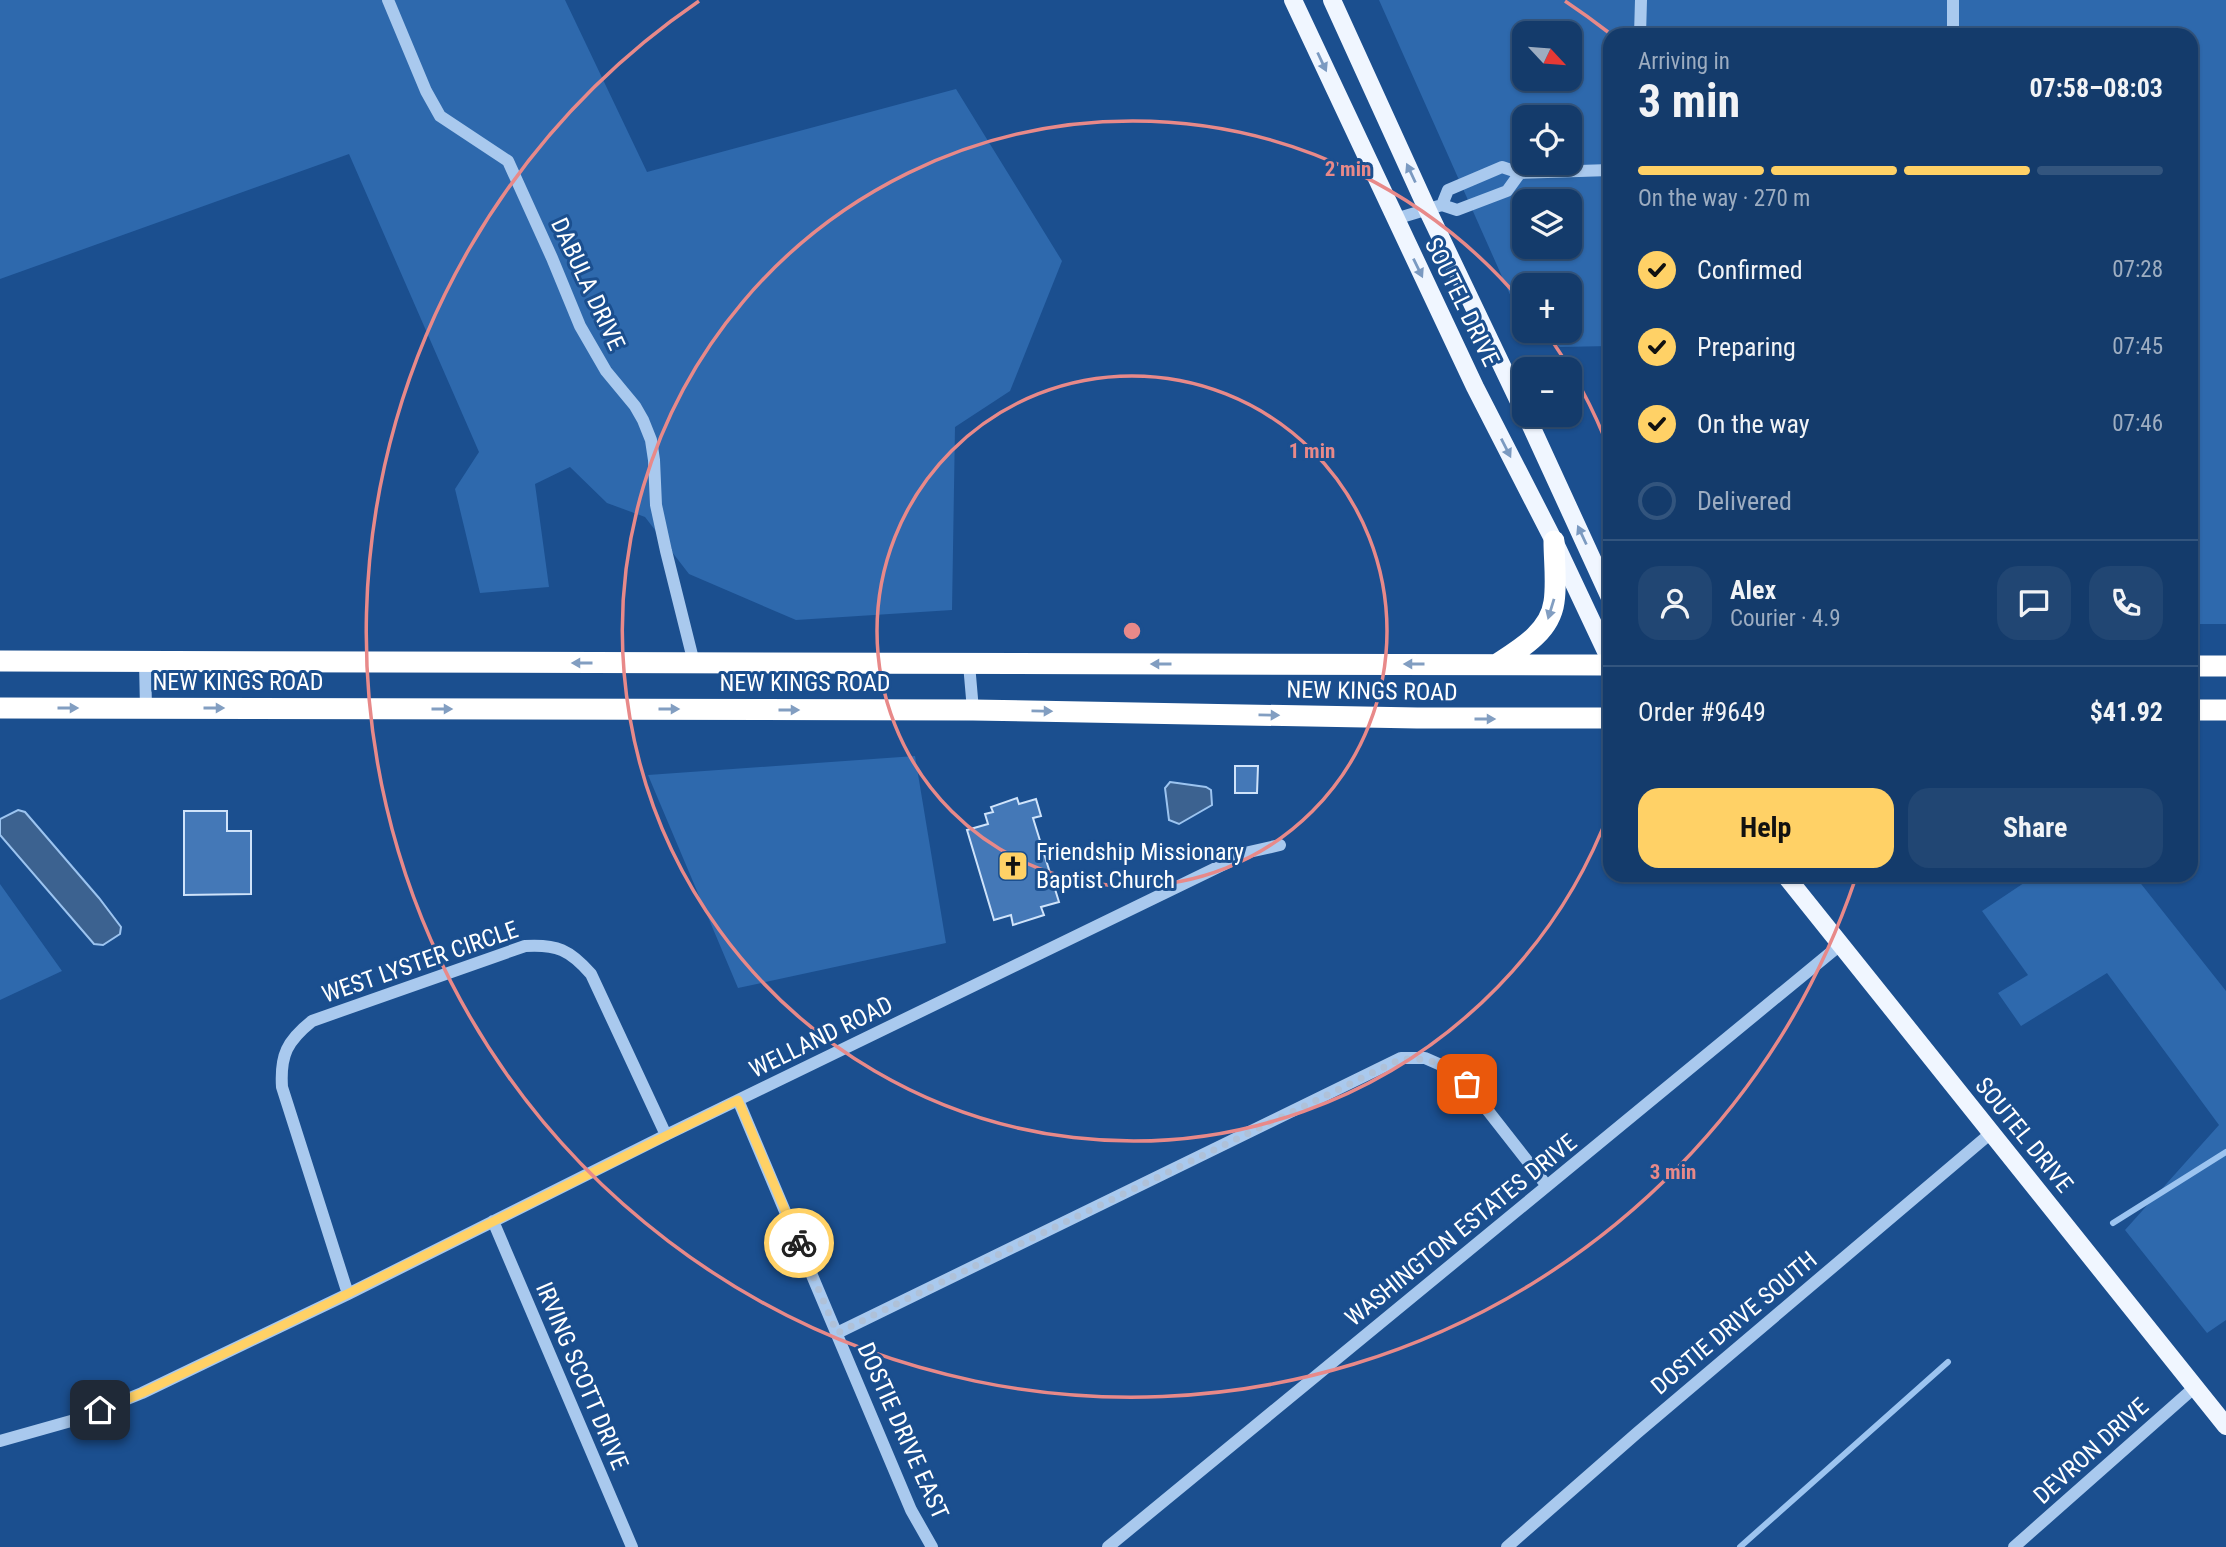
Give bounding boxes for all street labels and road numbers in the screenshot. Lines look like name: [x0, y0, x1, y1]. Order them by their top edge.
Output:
street label: DABULA DRIVE: [545, 213, 631, 355]
street label: SOUTEL DRIVE: [1419, 233, 1505, 371]
street label: NEW KINGS ROAD: [152, 668, 324, 696]
street label: NEW KINGS ROAD: [719, 669, 891, 697]
street label: NEW KINGS ROAD: [1286, 676, 1458, 706]
street label: WEST LYSTER CIRCLE: [318, 915, 522, 1009]
street label: WELLAND ROAD: [745, 990, 897, 1084]
street label: SOUTEL DRIVE: [1969, 1072, 2079, 1198]
street label: WASHINGTON ESTATES DRIVE: [1340, 1128, 1582, 1332]
street label: DOSTIE DRIVE SOUTH: [1645, 1246, 1823, 1400]
street label: IRVING SCOTT DRIVE: [530, 1278, 634, 1474]
street label: DOSTIE DRIVE EAST: [851, 1338, 955, 1524]
street label: DEVRON DRIVE: [2028, 1392, 2154, 1510]

